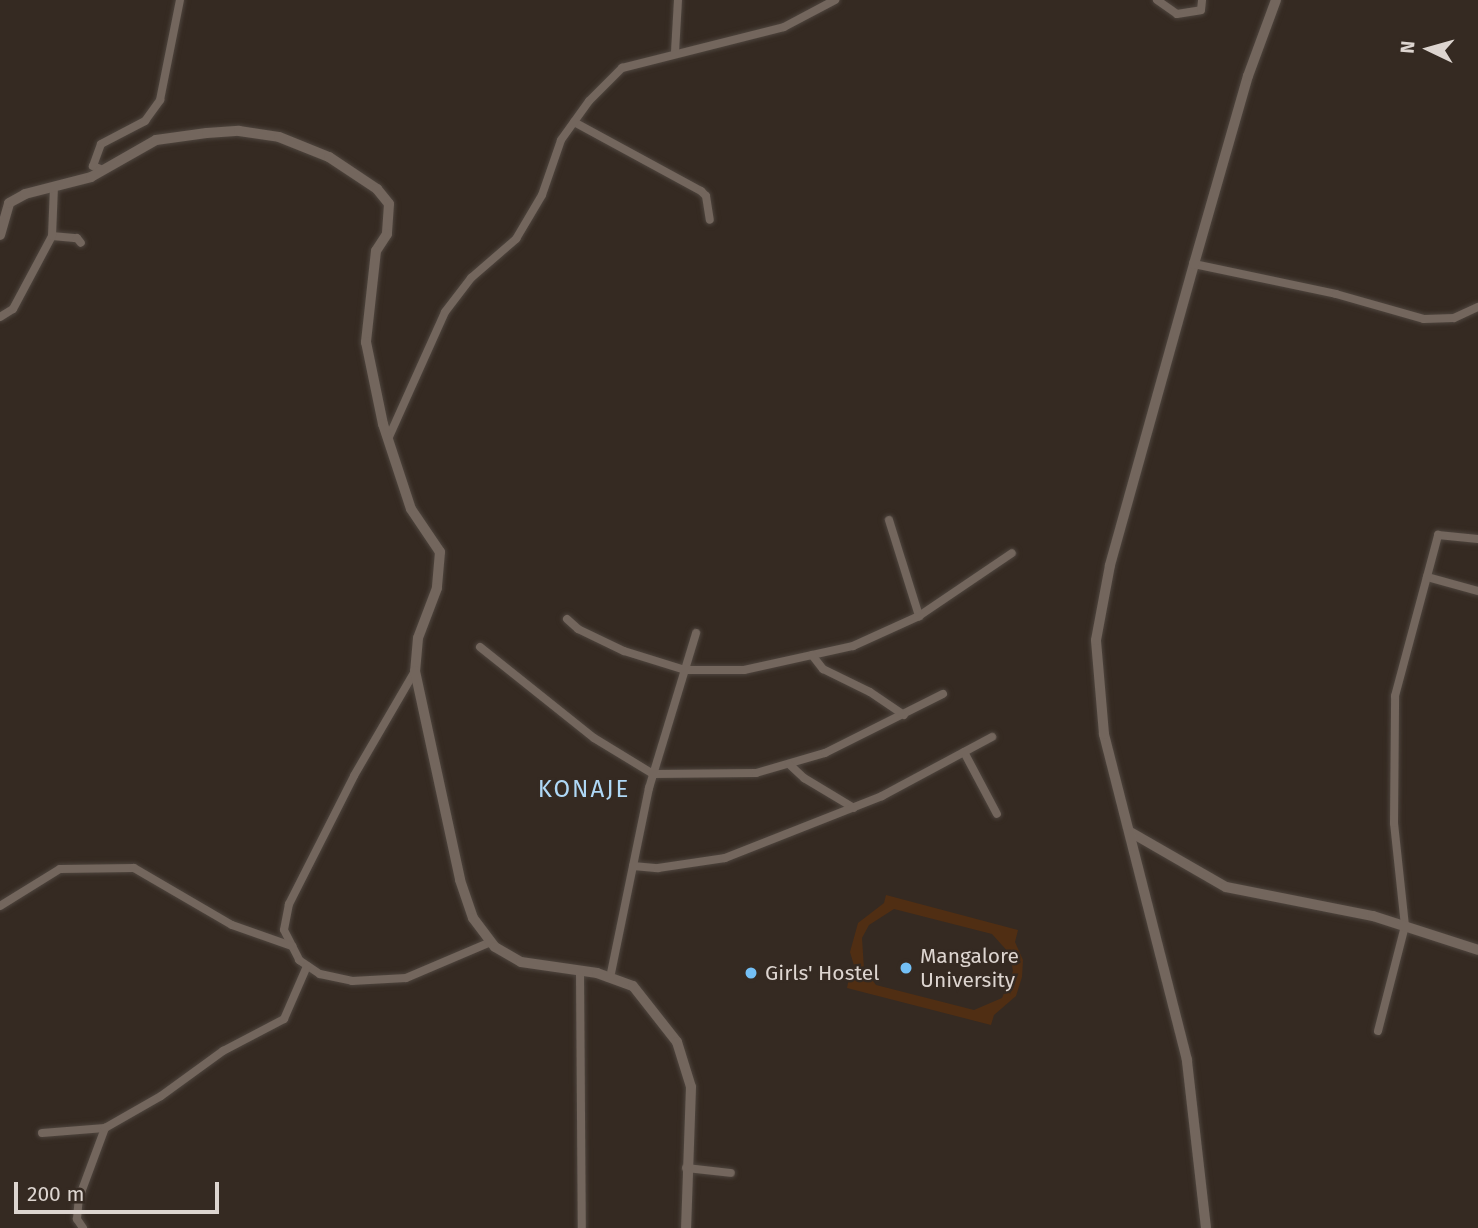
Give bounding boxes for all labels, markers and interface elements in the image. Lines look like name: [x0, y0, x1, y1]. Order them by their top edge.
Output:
north arrow: [1394, 14, 1464, 84]
text: N: [1396, 40, 1420, 54]
district label: KONAJE: [538, 776, 630, 804]
place label: Mangalore University: [920, 943, 1019, 993]
place label: Girls' Hostel: [765, 960, 879, 986]
marker: Mangalore University: [898, 960, 914, 976]
marker: Girls' Hostel: [743, 965, 759, 981]
scale bar: [18, 1168, 222, 1212]
text: 200 m: [27, 1181, 84, 1207]

